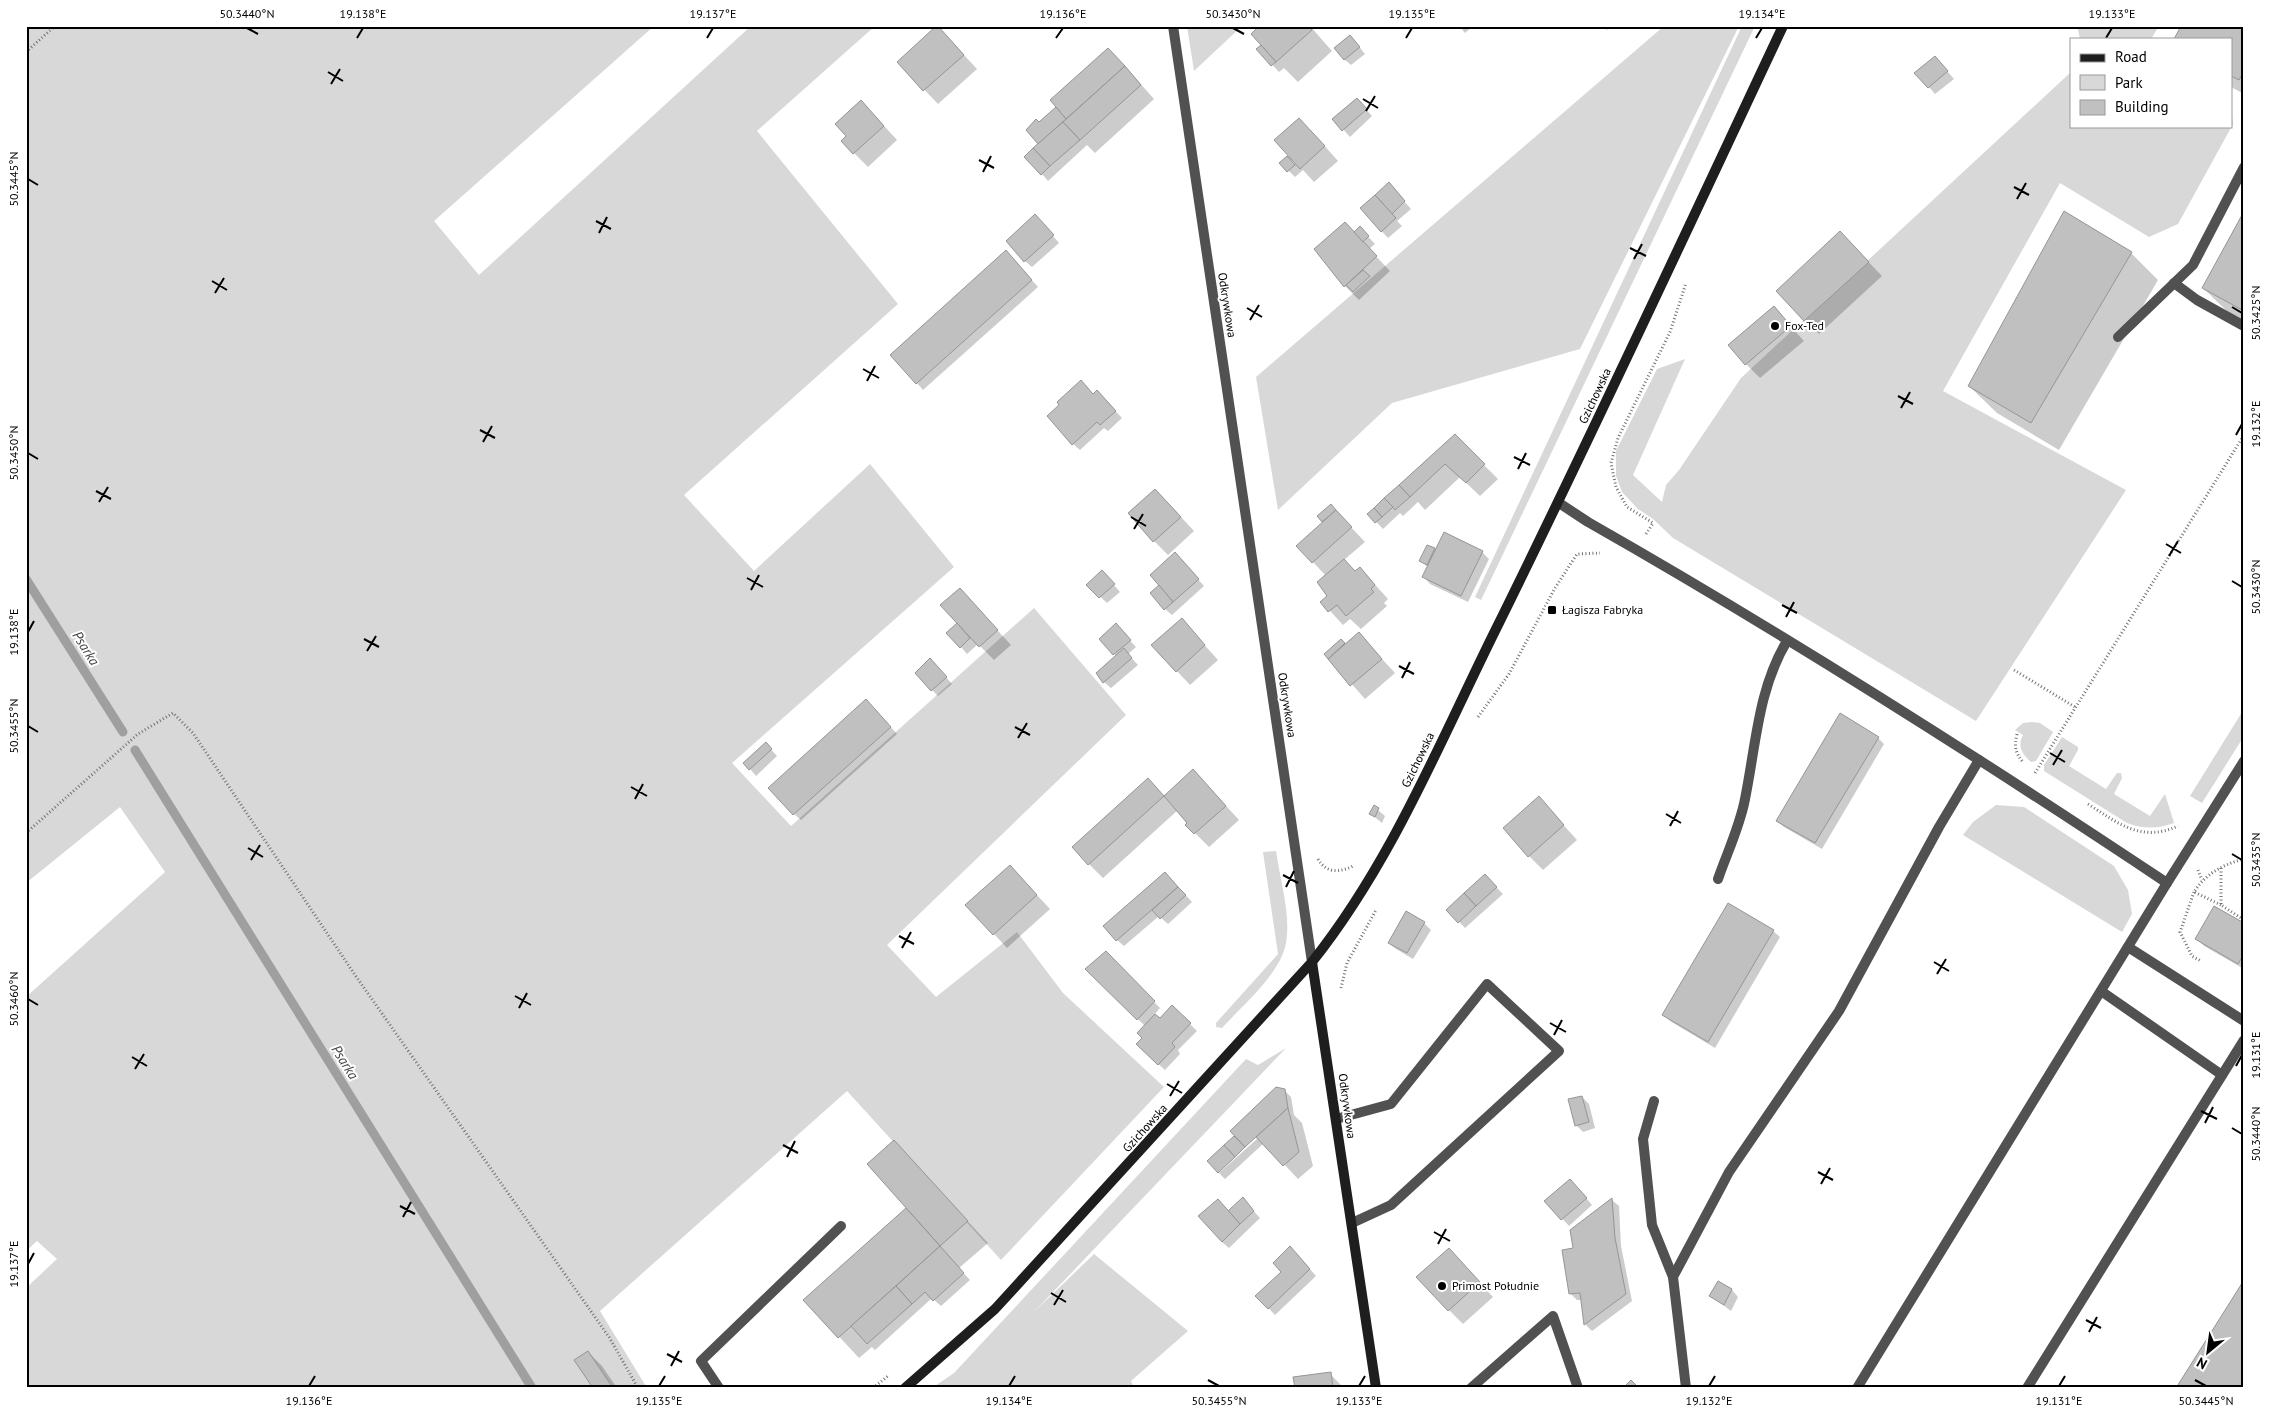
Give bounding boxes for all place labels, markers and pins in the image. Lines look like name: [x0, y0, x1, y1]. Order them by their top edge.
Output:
place label: Fox-Ted: [1785, 318, 1824, 333]
marker: Fox-Ted: [1769, 320, 1781, 332]
place label: Łagisza Fabryka: [1562, 602, 1643, 617]
marker: Łagisza Fabryka: [1546, 604, 1558, 616]
place label: Primost Południe: [1452, 1278, 1539, 1293]
marker: Primost Południe: [1436, 1280, 1448, 1292]

